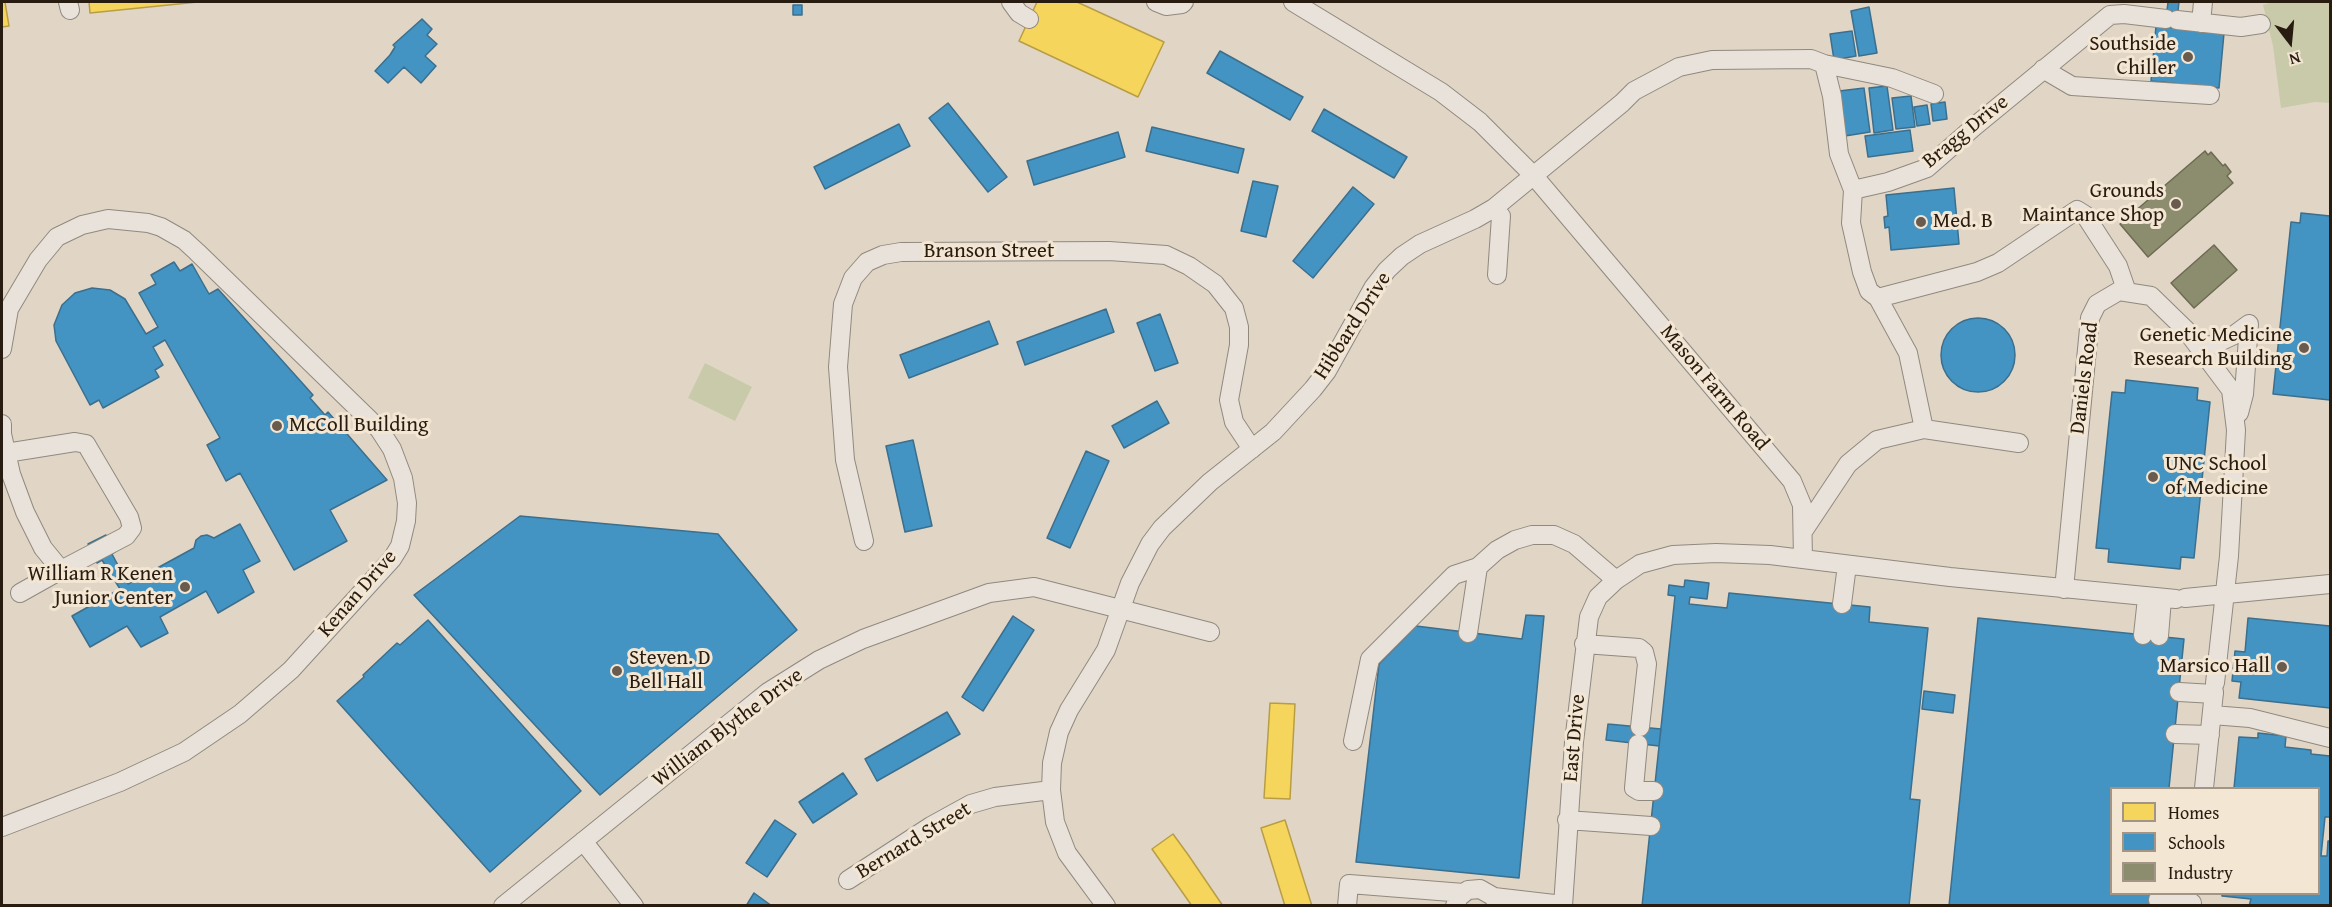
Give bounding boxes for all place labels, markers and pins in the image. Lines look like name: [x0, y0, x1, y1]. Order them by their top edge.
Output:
place label: Southside Chiller: [2089, 32, 2176, 82]
marker: Southside Chiller: [2181, 50, 2195, 64]
place label: Grounds Maintance Shop: [2022, 179, 2164, 229]
marker: Grounds Maintance Shop: [2169, 197, 2183, 211]
place label: Med. B: [1933, 209, 1993, 235]
marker: Med. B: [1914, 215, 1928, 229]
place label: Genetic Medicine Research Building: [2134, 323, 2292, 373]
marker: Genetic Medicine Research Building: [2297, 341, 2311, 355]
place label: McColl Building: [289, 413, 428, 439]
marker: McColl Building: [270, 419, 284, 433]
place label: UNC School of Medicine: [2165, 452, 2268, 502]
marker: UNC School of Medicine: [2146, 470, 2160, 484]
place label: William R Kenen Junior Center: [27, 562, 173, 612]
marker: William R Kenen Junior Center: [178, 580, 192, 594]
place label: Steven. D Bell Hall: [629, 646, 711, 696]
place label: Marsico Hall: [2160, 654, 2270, 680]
marker: Marsico Hall: [2275, 660, 2289, 674]
marker: Steven. D Bell Hall: [610, 664, 624, 678]

